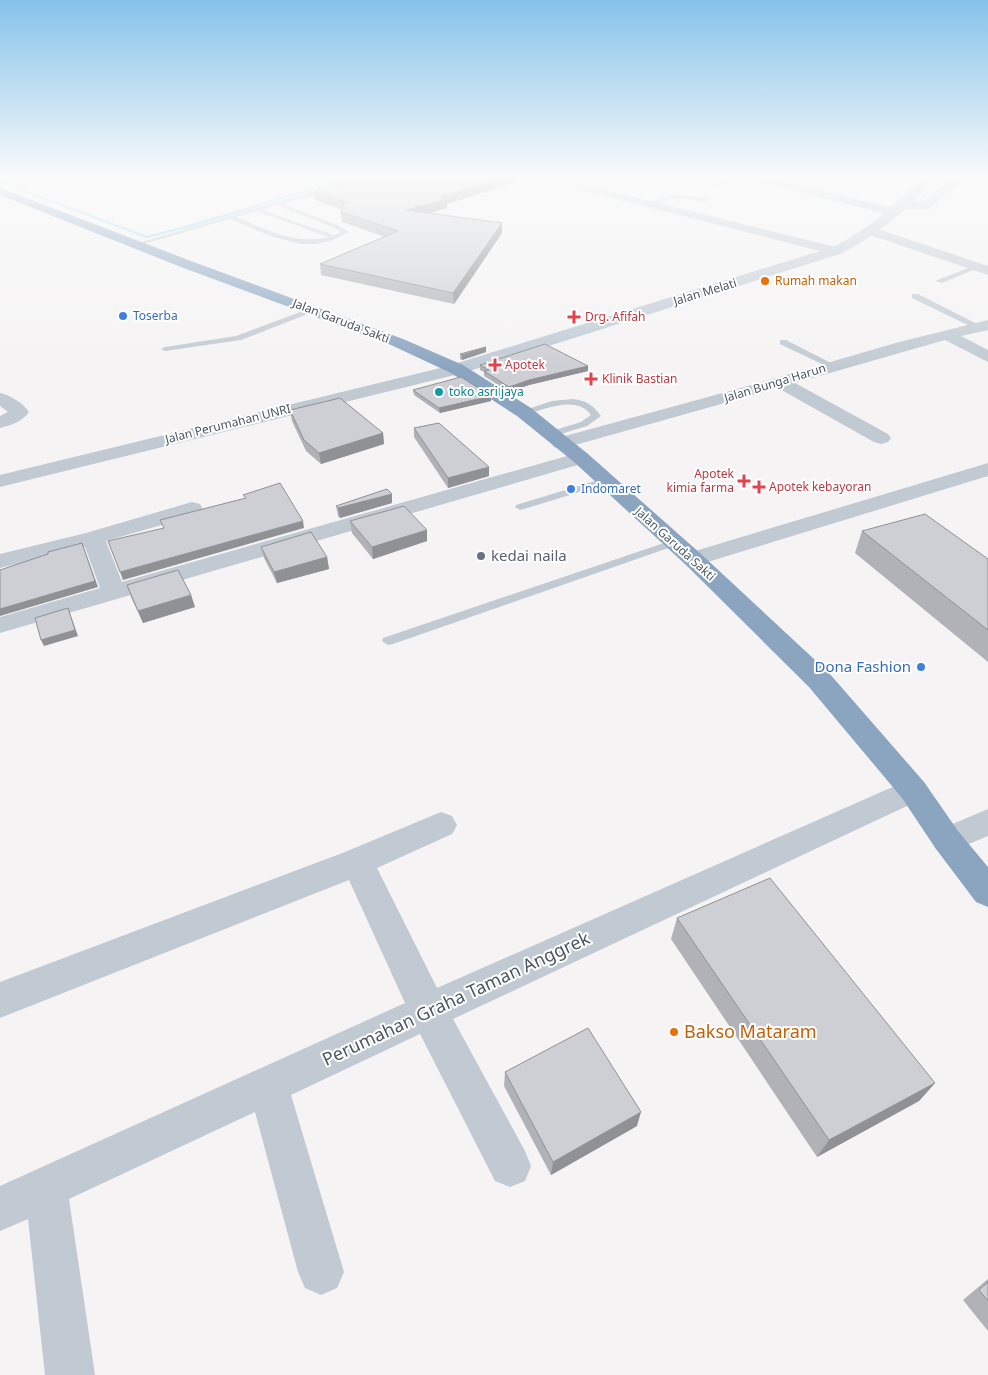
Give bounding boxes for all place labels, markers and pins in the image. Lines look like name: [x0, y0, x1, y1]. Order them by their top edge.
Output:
place label: Rumah makan: [775, 272, 857, 289]
marker: Rumah makan: [759, 275, 771, 287]
place label: Toserba: [133, 307, 178, 324]
place label: Drg. Afifah: [585, 308, 645, 325]
marker: Toserba: [117, 310, 129, 322]
marker: Drg. Afifah: [567, 310, 581, 324]
place label: Apotek: [505, 356, 545, 373]
marker: Apotek: [489, 359, 501, 371]
place label: Klinik Bastian: [602, 370, 678, 387]
marker: Klinik Bastian: [584, 372, 598, 386]
place label: toko asri jaya: [449, 383, 524, 400]
marker: toko asri jaya: [433, 386, 445, 398]
place label: Apotek kimia farma: [667, 465, 735, 496]
marker: Apotek kimia farma: [738, 475, 750, 487]
place label: Apotek kebayoran: [769, 478, 871, 495]
place label: Indomaret: [581, 480, 642, 497]
marker: Apotek kebayoran: [753, 481, 765, 493]
marker: Indomaret: [565, 483, 577, 495]
place label: kedai naila: [491, 545, 567, 565]
marker: kedai naila: [475, 550, 487, 562]
place label: Dona Fashion: [815, 656, 911, 676]
marker: Dona Fashion: [915, 661, 927, 673]
place label: Bakso Mataram: [684, 1019, 817, 1043]
marker: Bakso Mataram: [668, 1026, 680, 1038]

